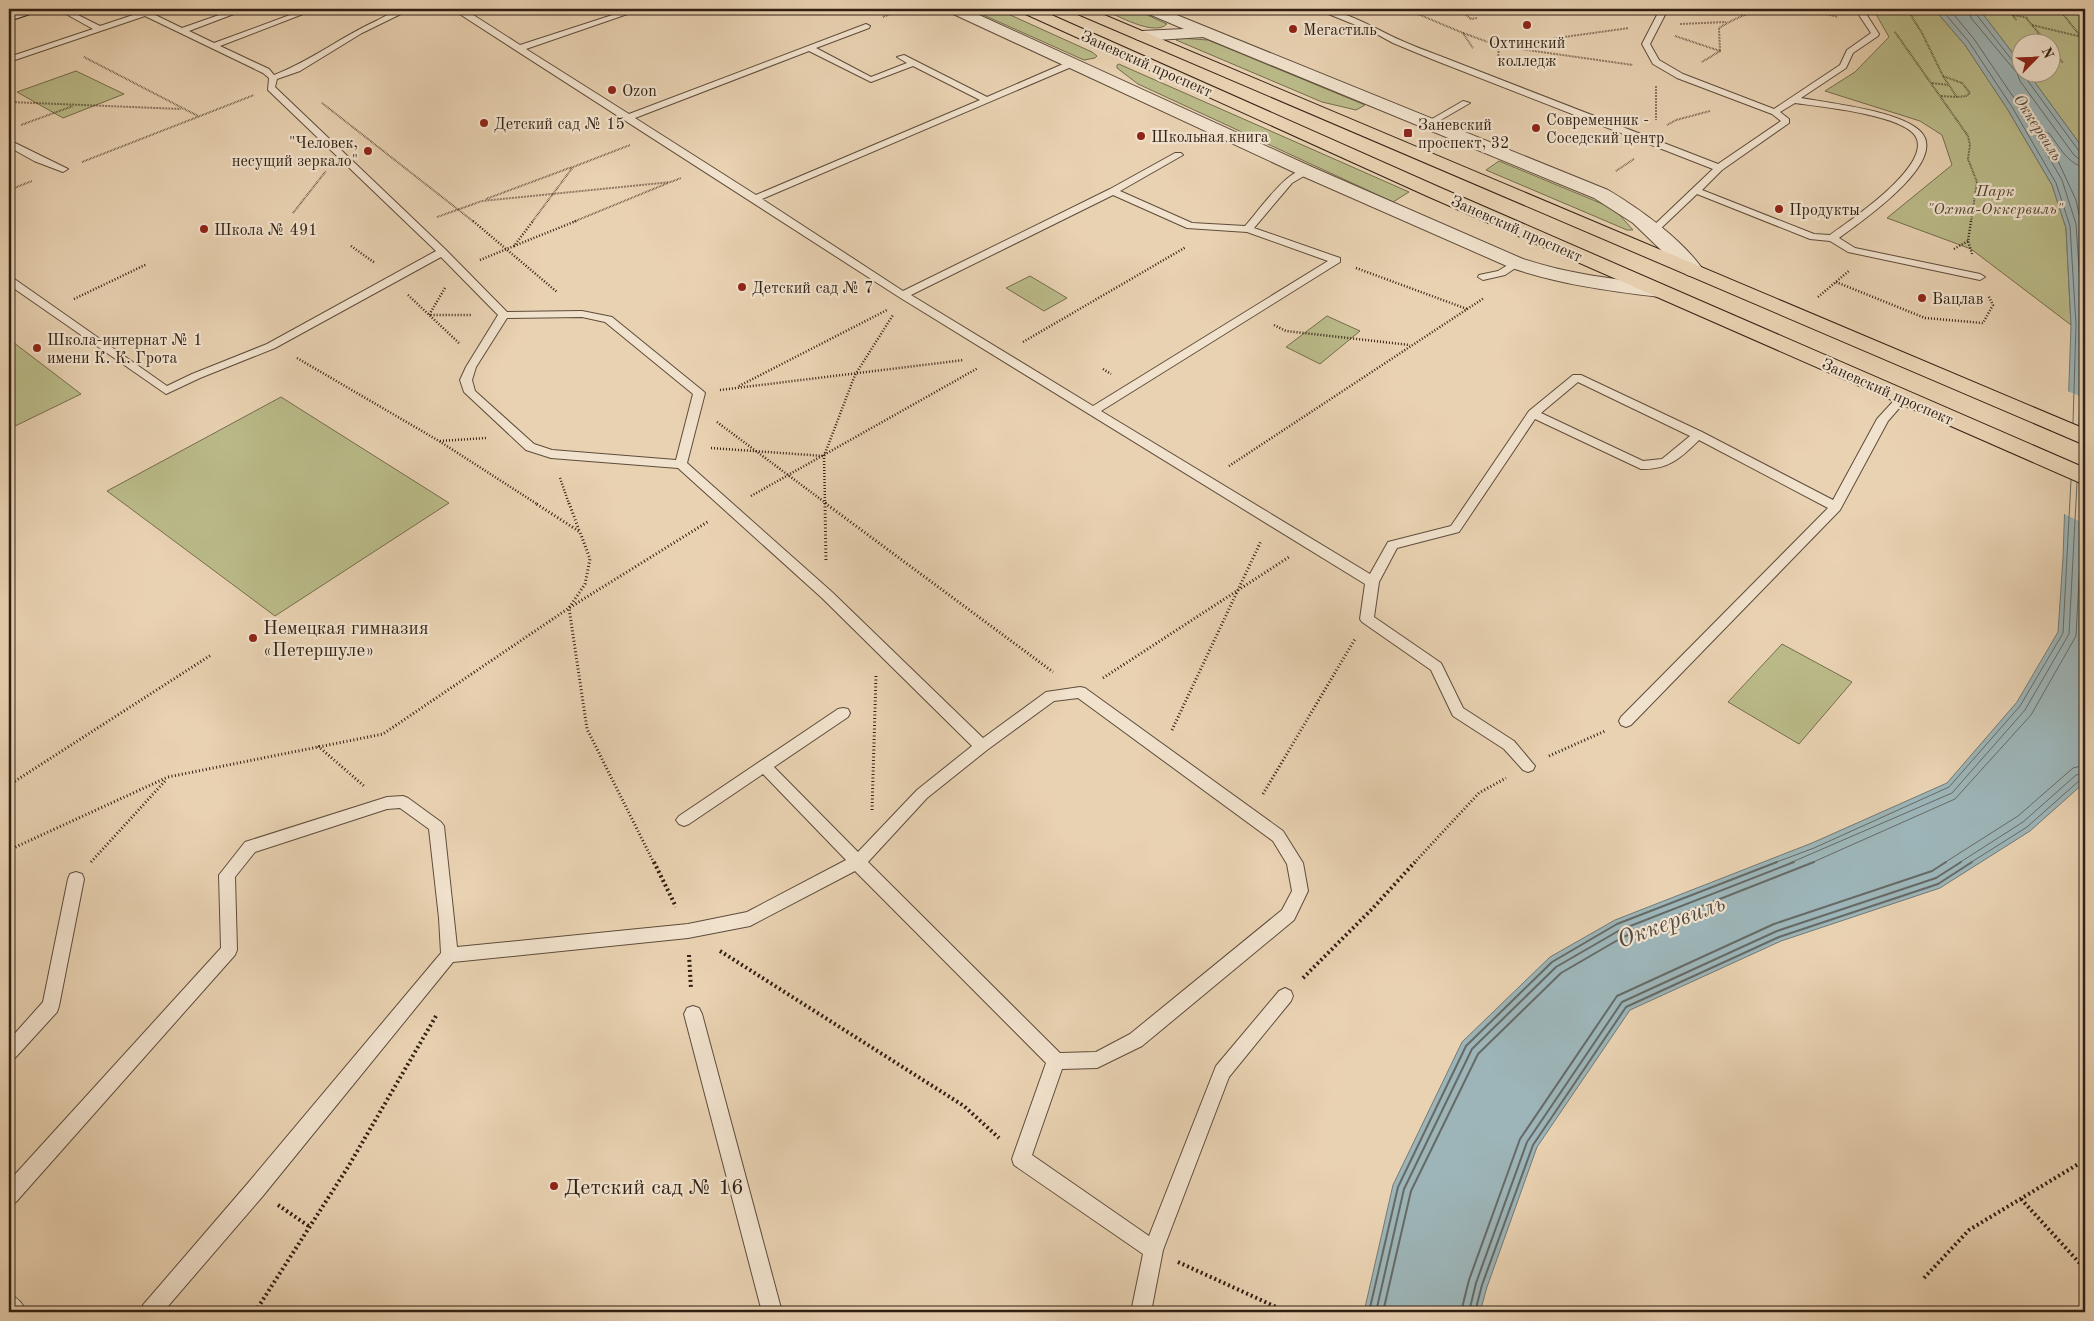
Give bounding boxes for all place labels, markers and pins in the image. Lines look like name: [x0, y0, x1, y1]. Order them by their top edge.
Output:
marker: Охтинский колледж: [1521, 19, 1533, 31]
marker: Мегастиль: [1287, 23, 1299, 35]
place label: Мегастиль: [1303, 23, 1377, 39]
place label: Охтинский колледж: [1489, 36, 1565, 70]
marker: Ozon: [606, 84, 618, 96]
place label: Ozon: [622, 84, 657, 100]
place label: Современник - Соседский центр: [1546, 113, 1664, 147]
marker: Детский сад № 15: [478, 117, 490, 129]
place label: Детский сад № 15: [494, 117, 625, 133]
place label: Заневский проспект, 32: [1418, 118, 1509, 152]
marker: Современник - Соседский центр: [1530, 122, 1542, 134]
marker: Заневский проспект, 32: [1402, 127, 1414, 139]
marker: Школьная книга: [1135, 130, 1147, 142]
place label: Школьная книга: [1151, 130, 1269, 146]
place label: "Человек, несущий зеркало": [232, 136, 358, 170]
marker: "Человек, несущий зеркало": [362, 145, 374, 157]
marker: Продукты: [1773, 203, 1785, 215]
place label: Продукты: [1789, 203, 1860, 219]
marker: Школа № 491: [198, 223, 210, 235]
place label: Школа № 491: [214, 223, 317, 239]
marker: Детский сад № 7: [736, 281, 748, 293]
place label: Детский сад № 7: [752, 281, 874, 297]
marker: Вацлав: [1916, 292, 1928, 304]
place label: Вацлав: [1932, 292, 1983, 308]
place label: Школа-интернат № 1 имени К. К. Грота: [47, 333, 203, 367]
marker: Школа-интернат № 1 имени К. К. Грота: [31, 342, 43, 354]
place label: Немецкая гимназия «Петершуле»: [263, 620, 429, 661]
marker: Немецкая гимназия «Петершуле»: [247, 632, 259, 644]
place label: Детский сад № 16: [564, 1177, 744, 1199]
marker: Детский сад № 16: [548, 1180, 560, 1192]

